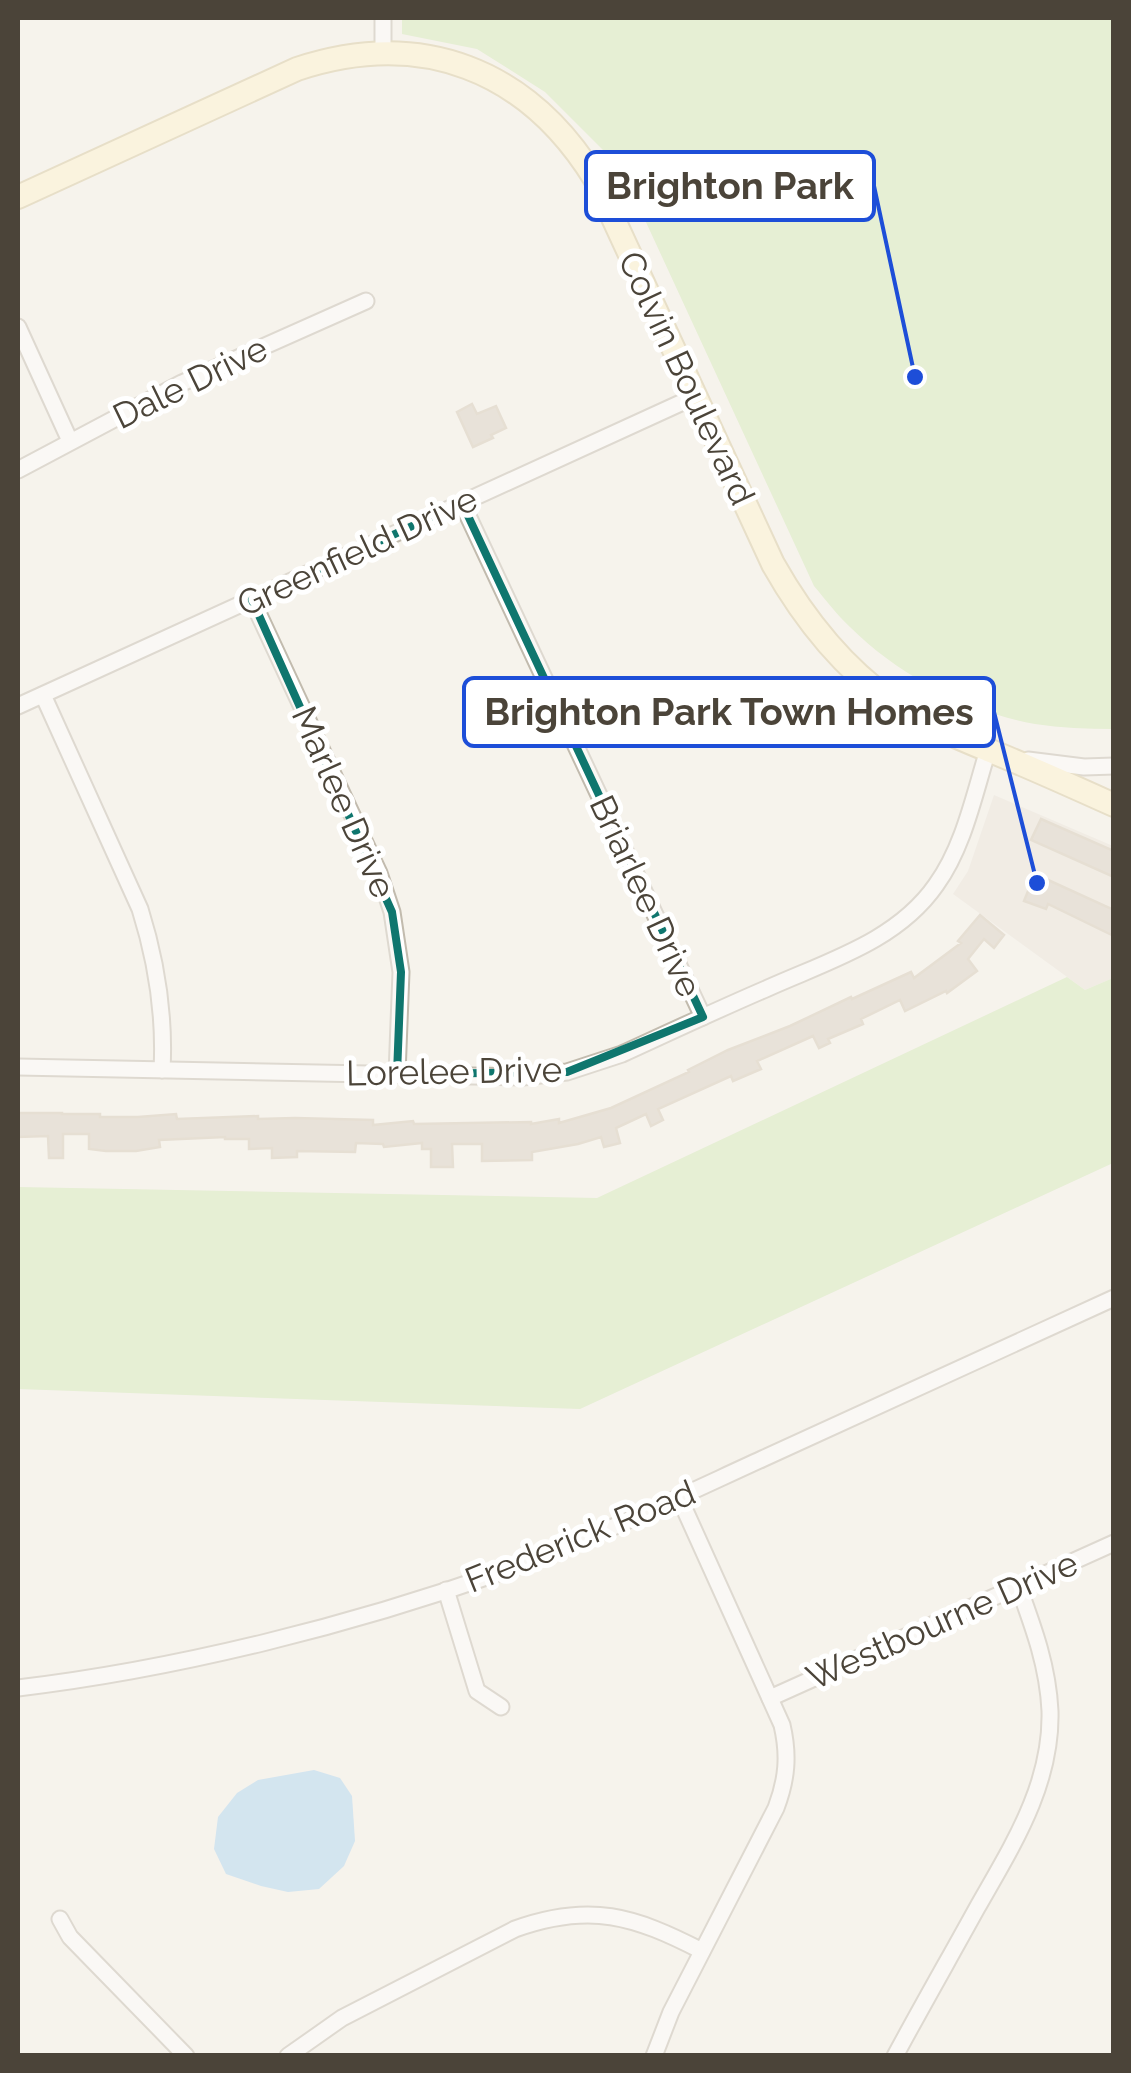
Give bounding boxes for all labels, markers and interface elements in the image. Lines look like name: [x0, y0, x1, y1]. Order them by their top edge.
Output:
callout: Brighton Park: [586, 152, 874, 220]
text: Brighton Park: [606, 163, 855, 208]
street label: Colvin Boulevard: [610, 245, 764, 511]
street label: Dale Drive: [106, 327, 274, 437]
street label: Greenfield Drive: [231, 477, 483, 625]
callout: Brighton Park Town Homes: [464, 678, 994, 746]
text: Brighton Park Town Homes: [484, 689, 974, 734]
street label: Marlee Drive: [284, 700, 404, 904]
street label: Briarlee Drive: [581, 789, 711, 1003]
street label: Lorelee Drive: [346, 1049, 562, 1093]
street label: Frederick Road: [459, 1471, 701, 1601]
street label: Westbourne Drive: [800, 1542, 1084, 1698]

